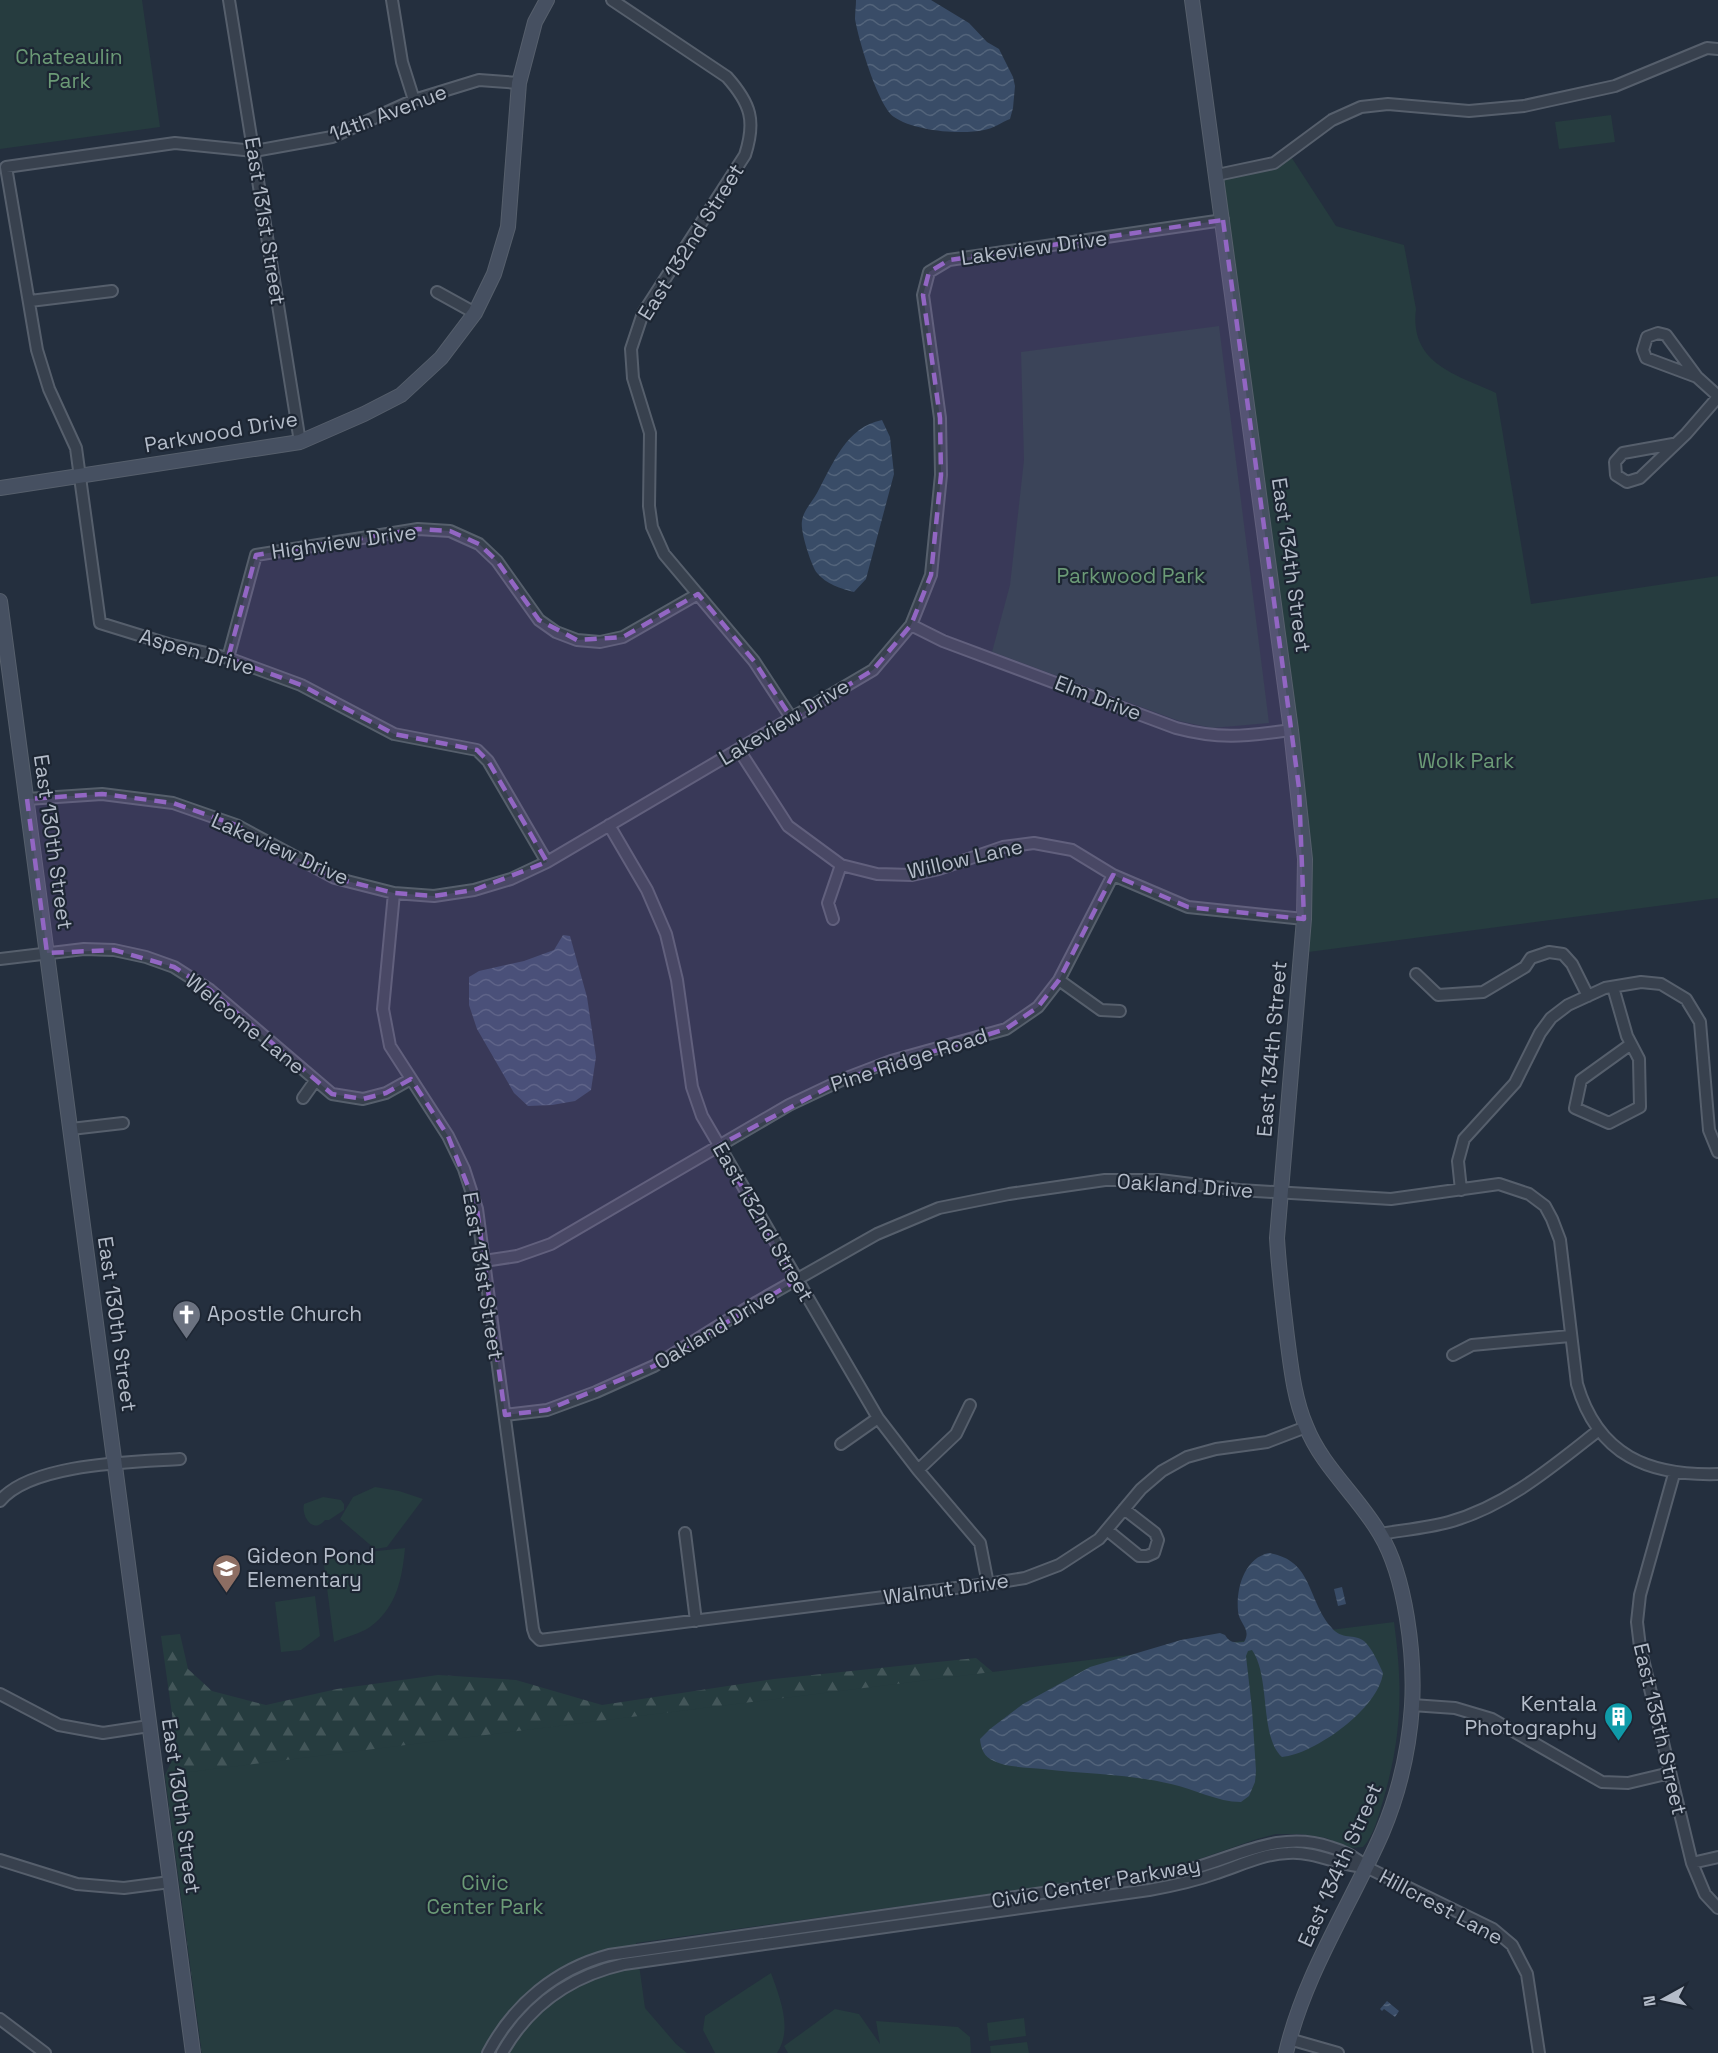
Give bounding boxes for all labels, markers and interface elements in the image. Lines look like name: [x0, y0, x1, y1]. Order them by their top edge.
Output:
park label: Chateaulin Park: [15, 43, 123, 94]
street label: 14th Avenue: [325, 78, 450, 147]
street label: East 131st Street: [239, 135, 292, 307]
street label: East 132nd Street: [631, 158, 750, 325]
street label: Lakeview Drive: [959, 224, 1109, 271]
street label: Parkwood Drive: [142, 405, 300, 458]
street label: East 134th Street: [1266, 476, 1317, 654]
street label: Highview Drive: [270, 518, 418, 565]
park label: Parkwood Park: [1057, 562, 1205, 589]
street label: Aspen Drive: [136, 622, 258, 681]
street label: Elm Drive: [1051, 669, 1145, 726]
street label: Lakeview Drive: [714, 672, 854, 771]
park label: Wolk Park: [1418, 747, 1514, 774]
street label: East 130th Street: [28, 753, 79, 931]
street label: Lakeview Drive: [207, 806, 353, 891]
street label: Willow Lane: [905, 832, 1025, 885]
street label: East 134th Street: [1250, 960, 1293, 1138]
street label: Welcome Lane: [180, 967, 311, 1080]
street label: Pine Ridge Road: [827, 1021, 991, 1098]
street label: East 132nd Street: [707, 1137, 820, 1306]
street label: Oakland Drive: [1116, 1167, 1254, 1204]
street label: East 131st Street: [457, 1190, 510, 1362]
street label: East 130th Street: [92, 1235, 143, 1413]
street label: Oakland Drive: [649, 1282, 780, 1375]
church icon: Apostle Church: [170, 1298, 202, 1340]
place label: Apostle Church: [207, 1300, 362, 1327]
place label: Gideon Pond Elementary: [247, 1542, 375, 1593]
school or university icon: Gideon Pond Elementary: [210, 1552, 242, 1594]
street label: Walnut Drive: [882, 1566, 1010, 1611]
street label: East 135th Street: [1628, 1640, 1693, 1818]
place label: Kentala Photography: [1464, 1690, 1597, 1741]
building icon: Kentala Photography: [1602, 1700, 1634, 1742]
street label: East 130th Street: [156, 1717, 207, 1895]
street label: East 134th Street: [1291, 1779, 1388, 1951]
street label: Civic Center Parkway: [989, 1851, 1202, 1914]
street label: Hillcrest Lane: [1375, 1863, 1508, 1951]
park label: Civic Center Park: [426, 1869, 544, 1920]
north arrow: [1634, 1969, 1694, 2029]
text: N: [1638, 1994, 1661, 2008]

